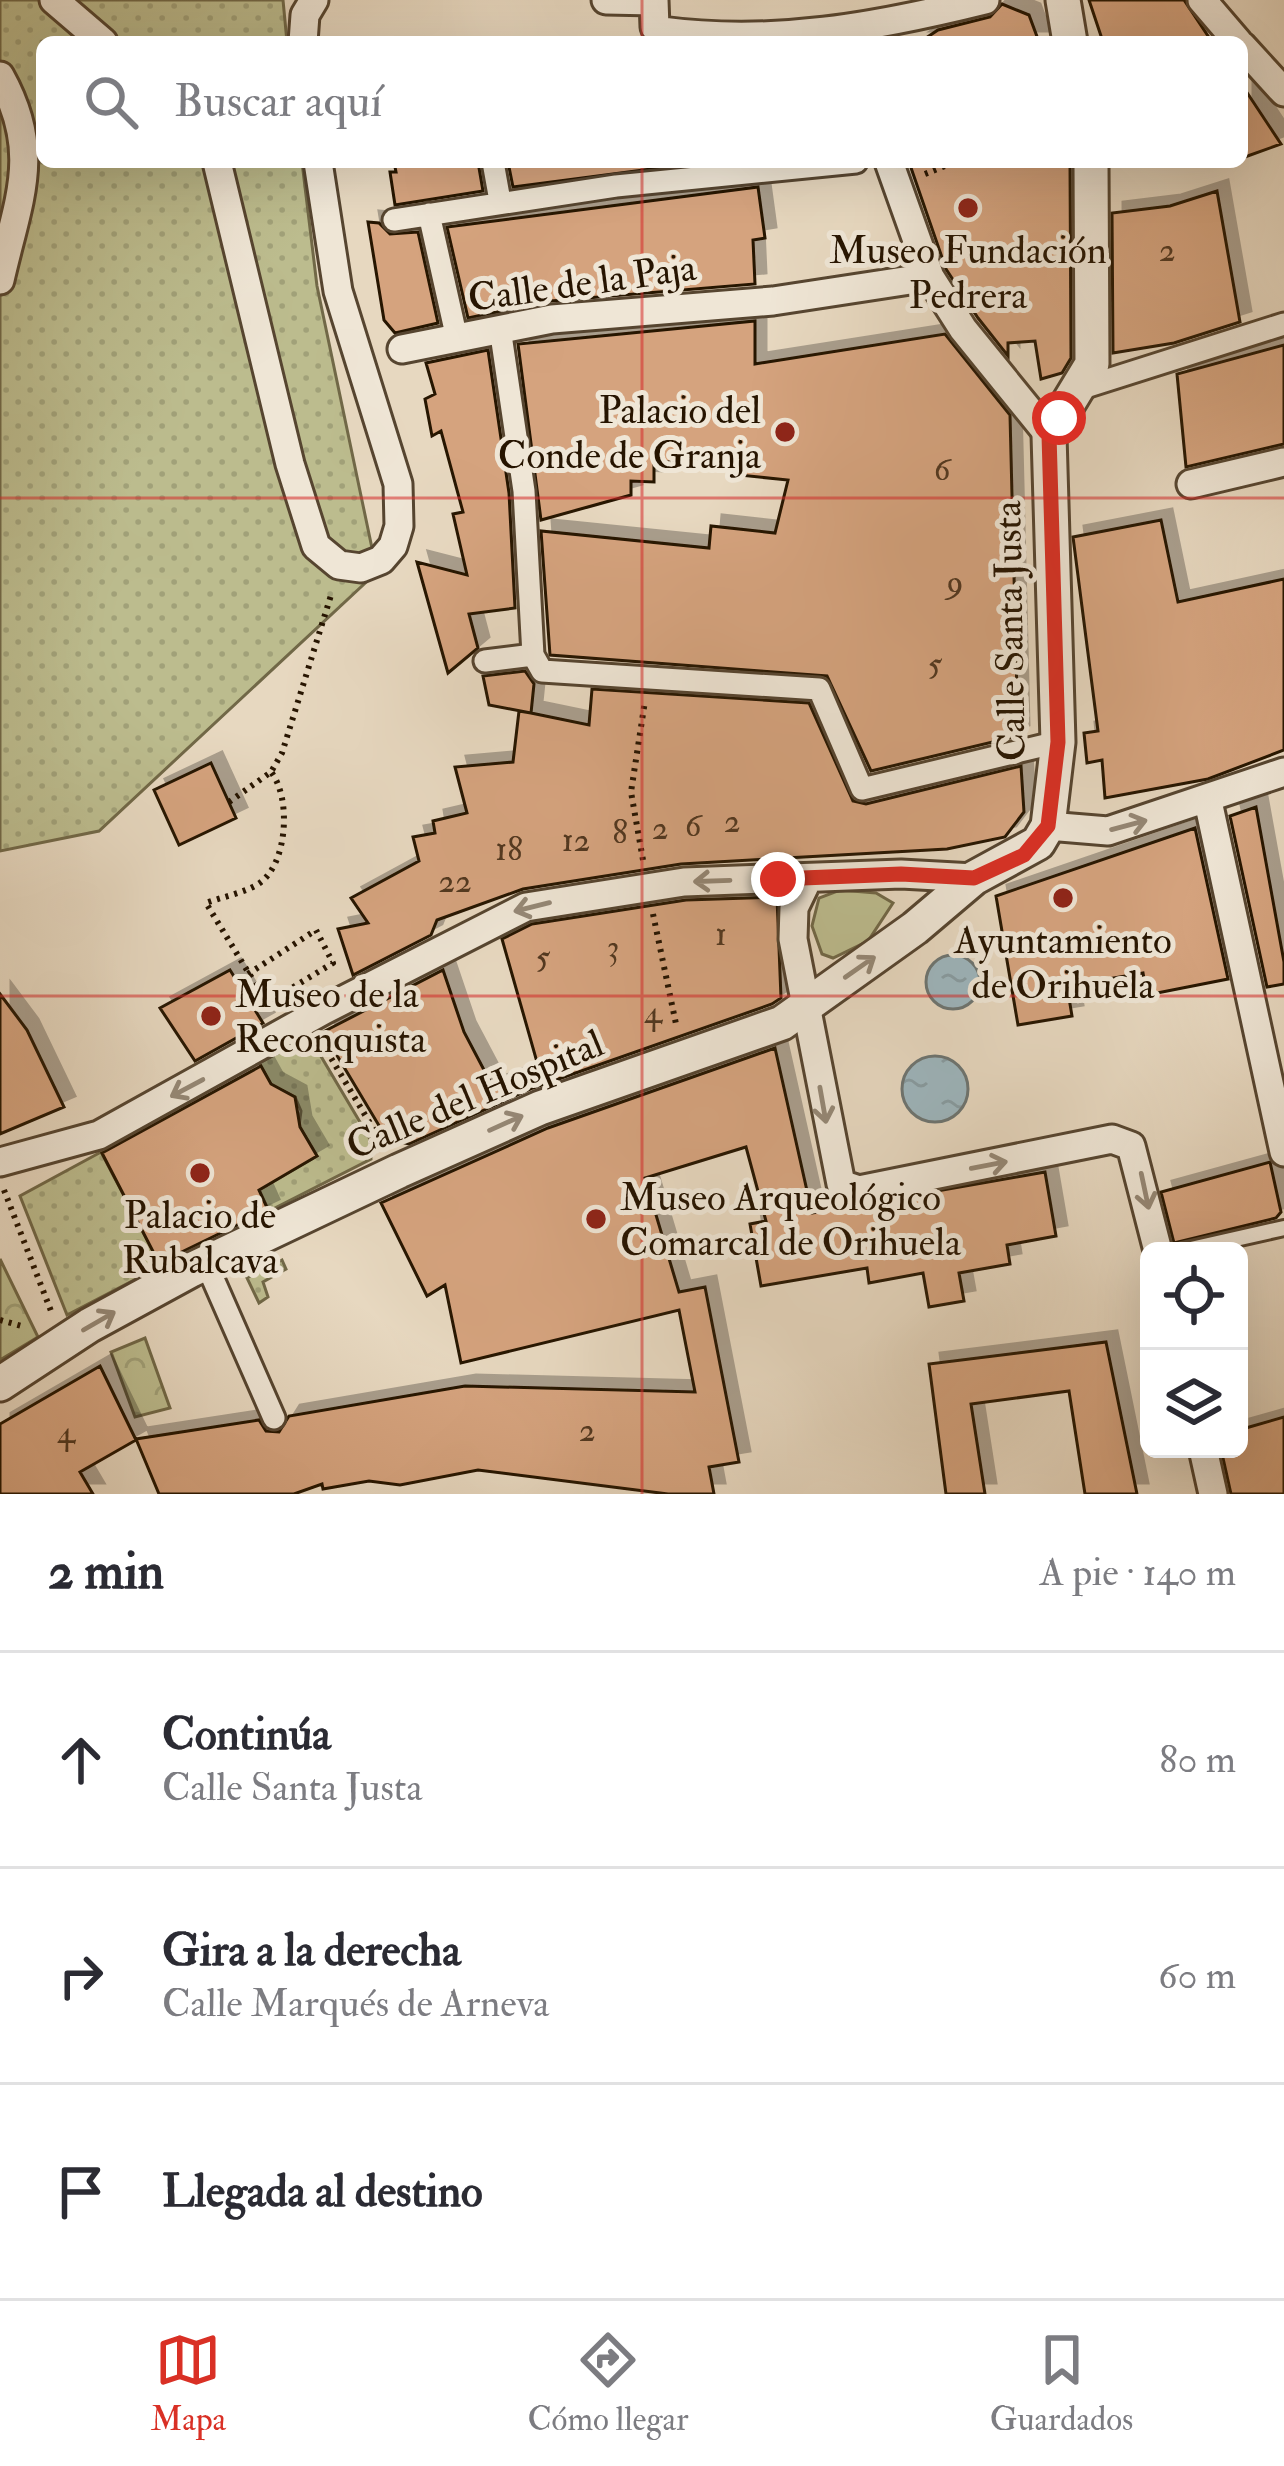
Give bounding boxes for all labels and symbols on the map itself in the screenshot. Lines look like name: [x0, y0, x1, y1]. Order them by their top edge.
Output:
marker: Museo Fundación Pedrera: [955, 195, 981, 221]
place label: Museo Fundación Pedrera: [829, 226, 1107, 320]
house number: 2: [1159, 230, 1175, 271]
street label: Calle de la Paja: [465, 243, 700, 323]
place label: Palacio del Conde de Granja: [498, 386, 762, 480]
route start: [1032, 391, 1086, 445]
marker: Palacio del Conde de Granja: [772, 419, 798, 445]
house number: 6: [934, 449, 953, 490]
street label: Calle Santa Justa: [983, 499, 1037, 762]
house number: 9: [944, 562, 963, 603]
house number: 5: [928, 644, 943, 685]
house number: 2: [724, 801, 740, 842]
house number: 6: [685, 805, 704, 846]
house number: 2: [652, 808, 668, 849]
house number: 8: [612, 812, 628, 853]
one-way arrow: [1109, 812, 1147, 834]
house number: 12: [562, 820, 590, 861]
house number: 18: [495, 829, 523, 870]
route end: [751, 852, 805, 906]
house number: 22: [438, 861, 472, 902]
one-way arrow: [693, 870, 732, 893]
marker: Ayuntamiento de Orihuela: [1050, 885, 1076, 911]
one-way arrow: [514, 897, 552, 919]
house number: 1: [715, 914, 727, 955]
place label: Ayuntamiento de Orihuela: [953, 916, 1172, 1010]
house number: 3: [607, 927, 619, 968]
house number: 5: [536, 937, 551, 978]
one-way arrow: [842, 955, 876, 980]
place label: Museo de la Reconquista: [235, 970, 427, 1064]
house number: 4: [644, 992, 664, 1033]
marker: Museo de la Reconquista: [198, 1003, 224, 1029]
street label: Calle del Hospital: [339, 1019, 611, 1171]
one-way arrow: [171, 1077, 206, 1100]
one-way arrow: [813, 1085, 836, 1124]
one-way arrow: [487, 1111, 523, 1133]
one-way arrow: [969, 1153, 1008, 1175]
marker: Palacio de Rubalcava: [187, 1160, 213, 1186]
one-way arrow: [1135, 1172, 1158, 1210]
place label: Museo Arqueológico Comarcal de Orihuela: [620, 1173, 962, 1267]
place label: Palacio de Rubalcava: [122, 1191, 279, 1285]
marker: Museo Arqueológico Comarcal de Orihuela: [583, 1206, 609, 1232]
one-way arrow: [80, 1308, 115, 1332]
house number: 2: [579, 1410, 595, 1451]
house number: 4: [57, 1412, 77, 1453]

